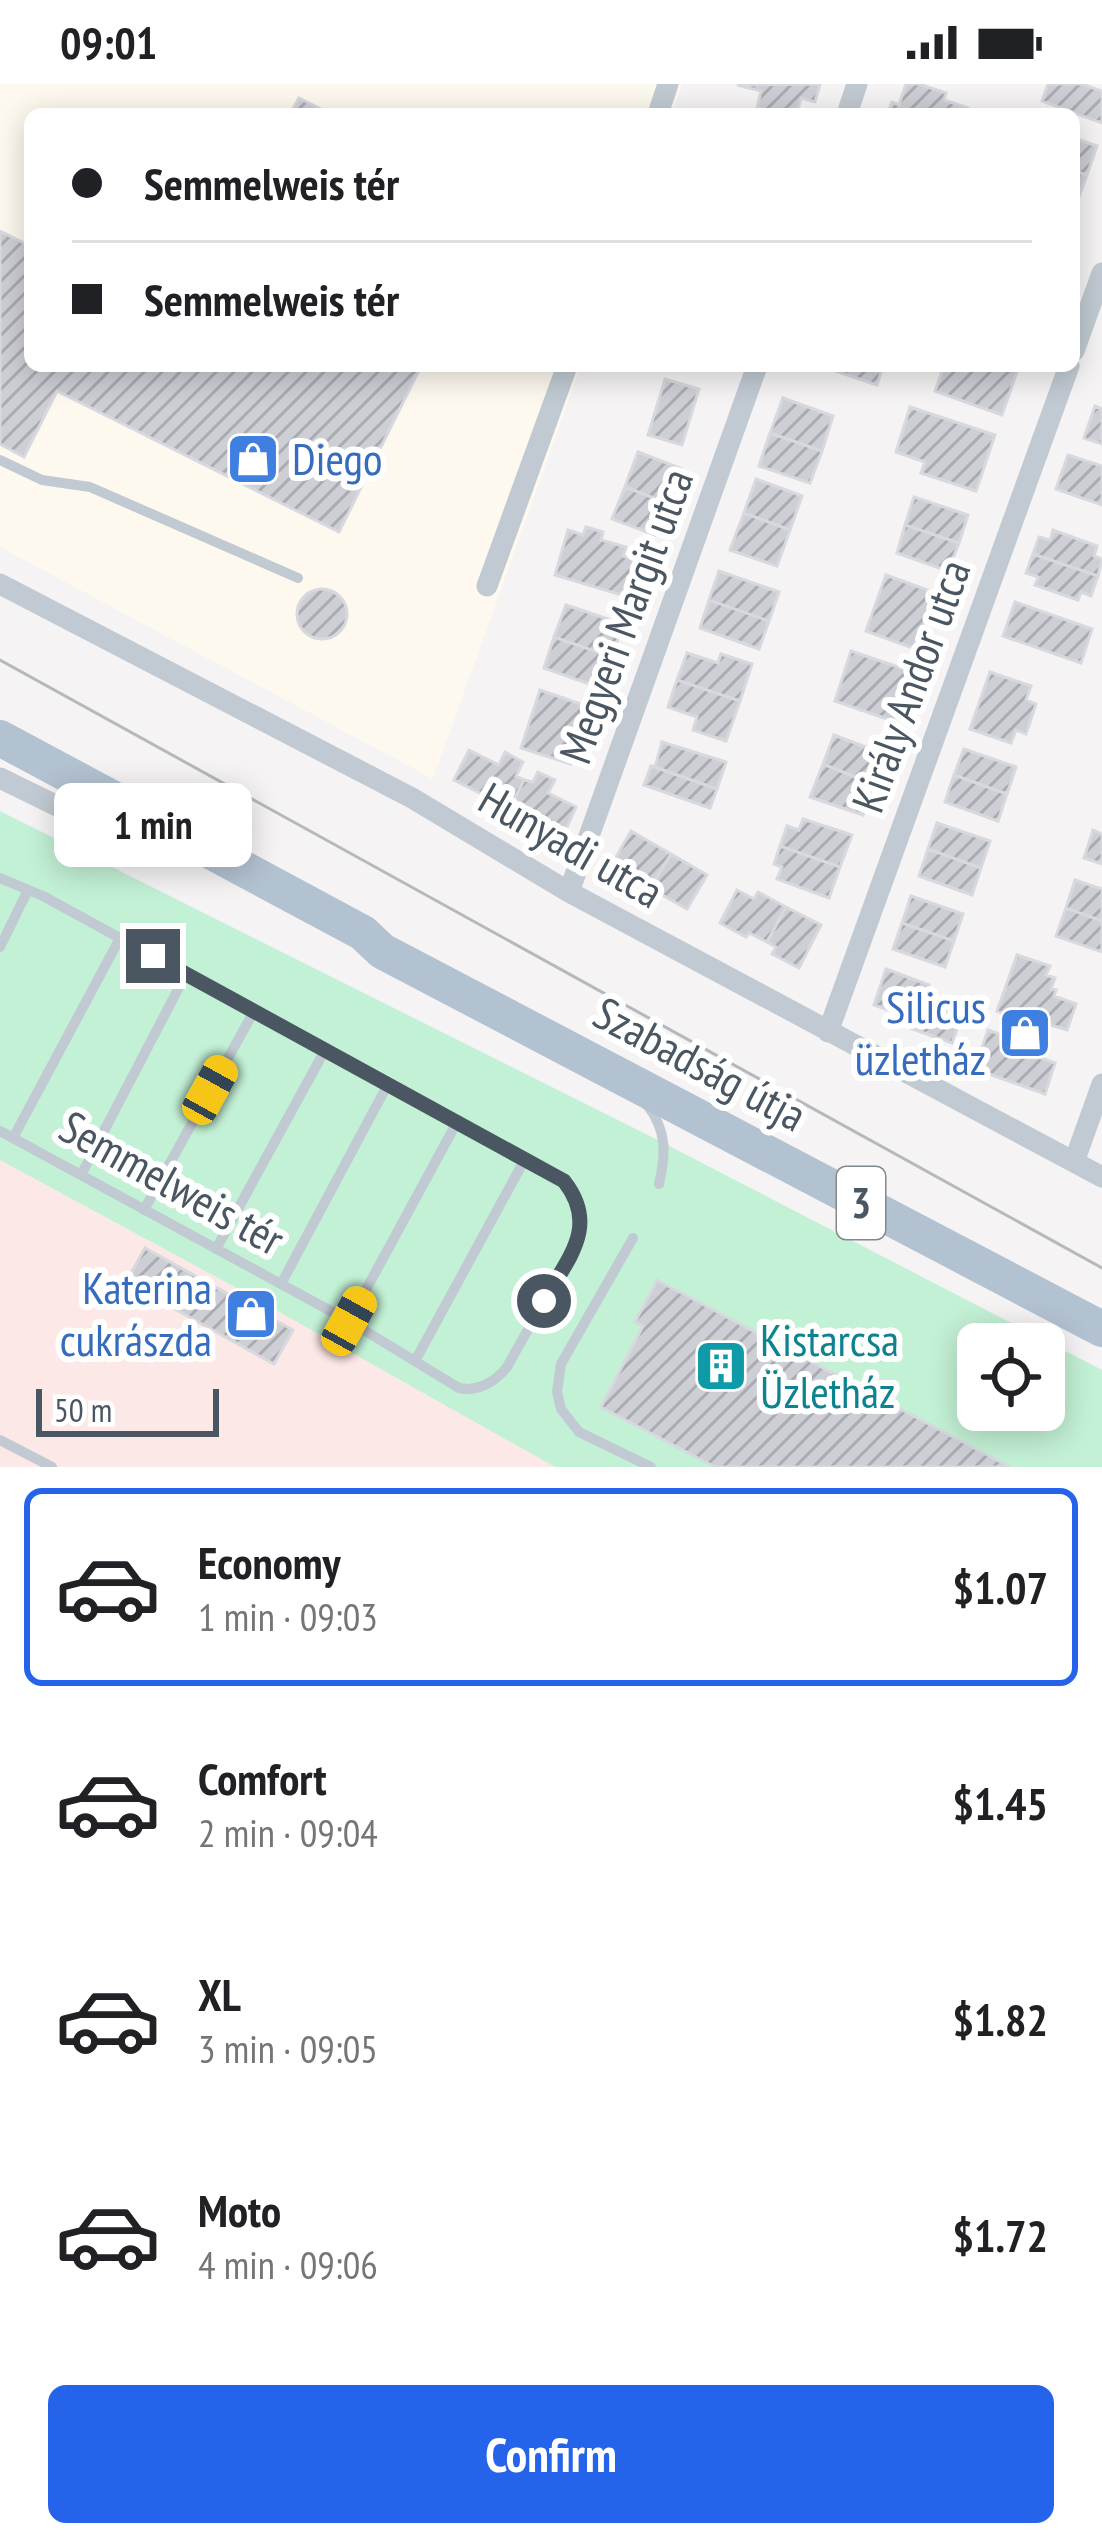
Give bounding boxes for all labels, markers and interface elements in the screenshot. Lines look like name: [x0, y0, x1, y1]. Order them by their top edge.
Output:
text: 09:01: [60, 13, 157, 71]
text: Semmelweis tér: [144, 154, 399, 212]
text: Semmelweis tér: [144, 270, 399, 328]
place label: Diego: [292, 429, 383, 487]
shop icon: Diego: [225, 431, 281, 487]
street label: Megyeri Margit utca: [545, 460, 705, 771]
street label: Király Andor utca: [838, 552, 982, 820]
street label: Hunyadi utca: [469, 768, 674, 920]
callout: 1 min: [54, 782, 252, 866]
text: 1 min: [114, 799, 192, 850]
route end: [126, 929, 180, 983]
place label: Silicus üzletház: [855, 977, 986, 1087]
street label: Szabadság útja: [584, 983, 817, 1143]
shop icon: Silicus üzletház: [997, 1005, 1053, 1061]
car: [177, 1050, 243, 1130]
street label: Semmelweis tér: [50, 1097, 295, 1268]
road number: 3: [837, 1167, 885, 1239]
place label: Katerina cukrászda: [60, 1258, 212, 1368]
route start: [517, 1274, 571, 1328]
car: [316, 1281, 382, 1361]
shop icon: Katerina cukrászda: [223, 1286, 279, 1342]
place label: Kistarcsa Üzletház: [760, 1310, 899, 1420]
map controls: [957, 1323, 1065, 1431]
button: locate: [957, 1323, 1065, 1431]
building icon: Kistarcsa Üzletház: [693, 1338, 749, 1394]
scale bar: [36, 1383, 219, 1436]
text: 50 m: [54, 1388, 112, 1431]
icon: car: [54, 1533, 162, 1641]
text: Economy: [198, 1533, 341, 1591]
text: $1.07: [952, 1558, 1048, 1616]
text: 1 min · 09:03: [198, 1591, 378, 1642]
icon: car: [54, 1749, 162, 1857]
text: Comfort: [198, 1749, 327, 1807]
text: $1.45: [952, 1774, 1048, 1832]
text: 2 min · 09:04: [198, 1807, 378, 1858]
icon: car: [54, 1965, 162, 2073]
text: XL: [198, 1965, 241, 2023]
text: $1.82: [952, 1990, 1048, 2048]
text: 3 min · 09:05: [198, 2023, 378, 2074]
icon: car: [54, 2181, 162, 2289]
text: Moto: [198, 2181, 281, 2239]
text: $1.72: [952, 2206, 1048, 2264]
text: 4 min · 09:06: [198, 2239, 378, 2290]
button: Confirm: [48, 2385, 1054, 2523]

